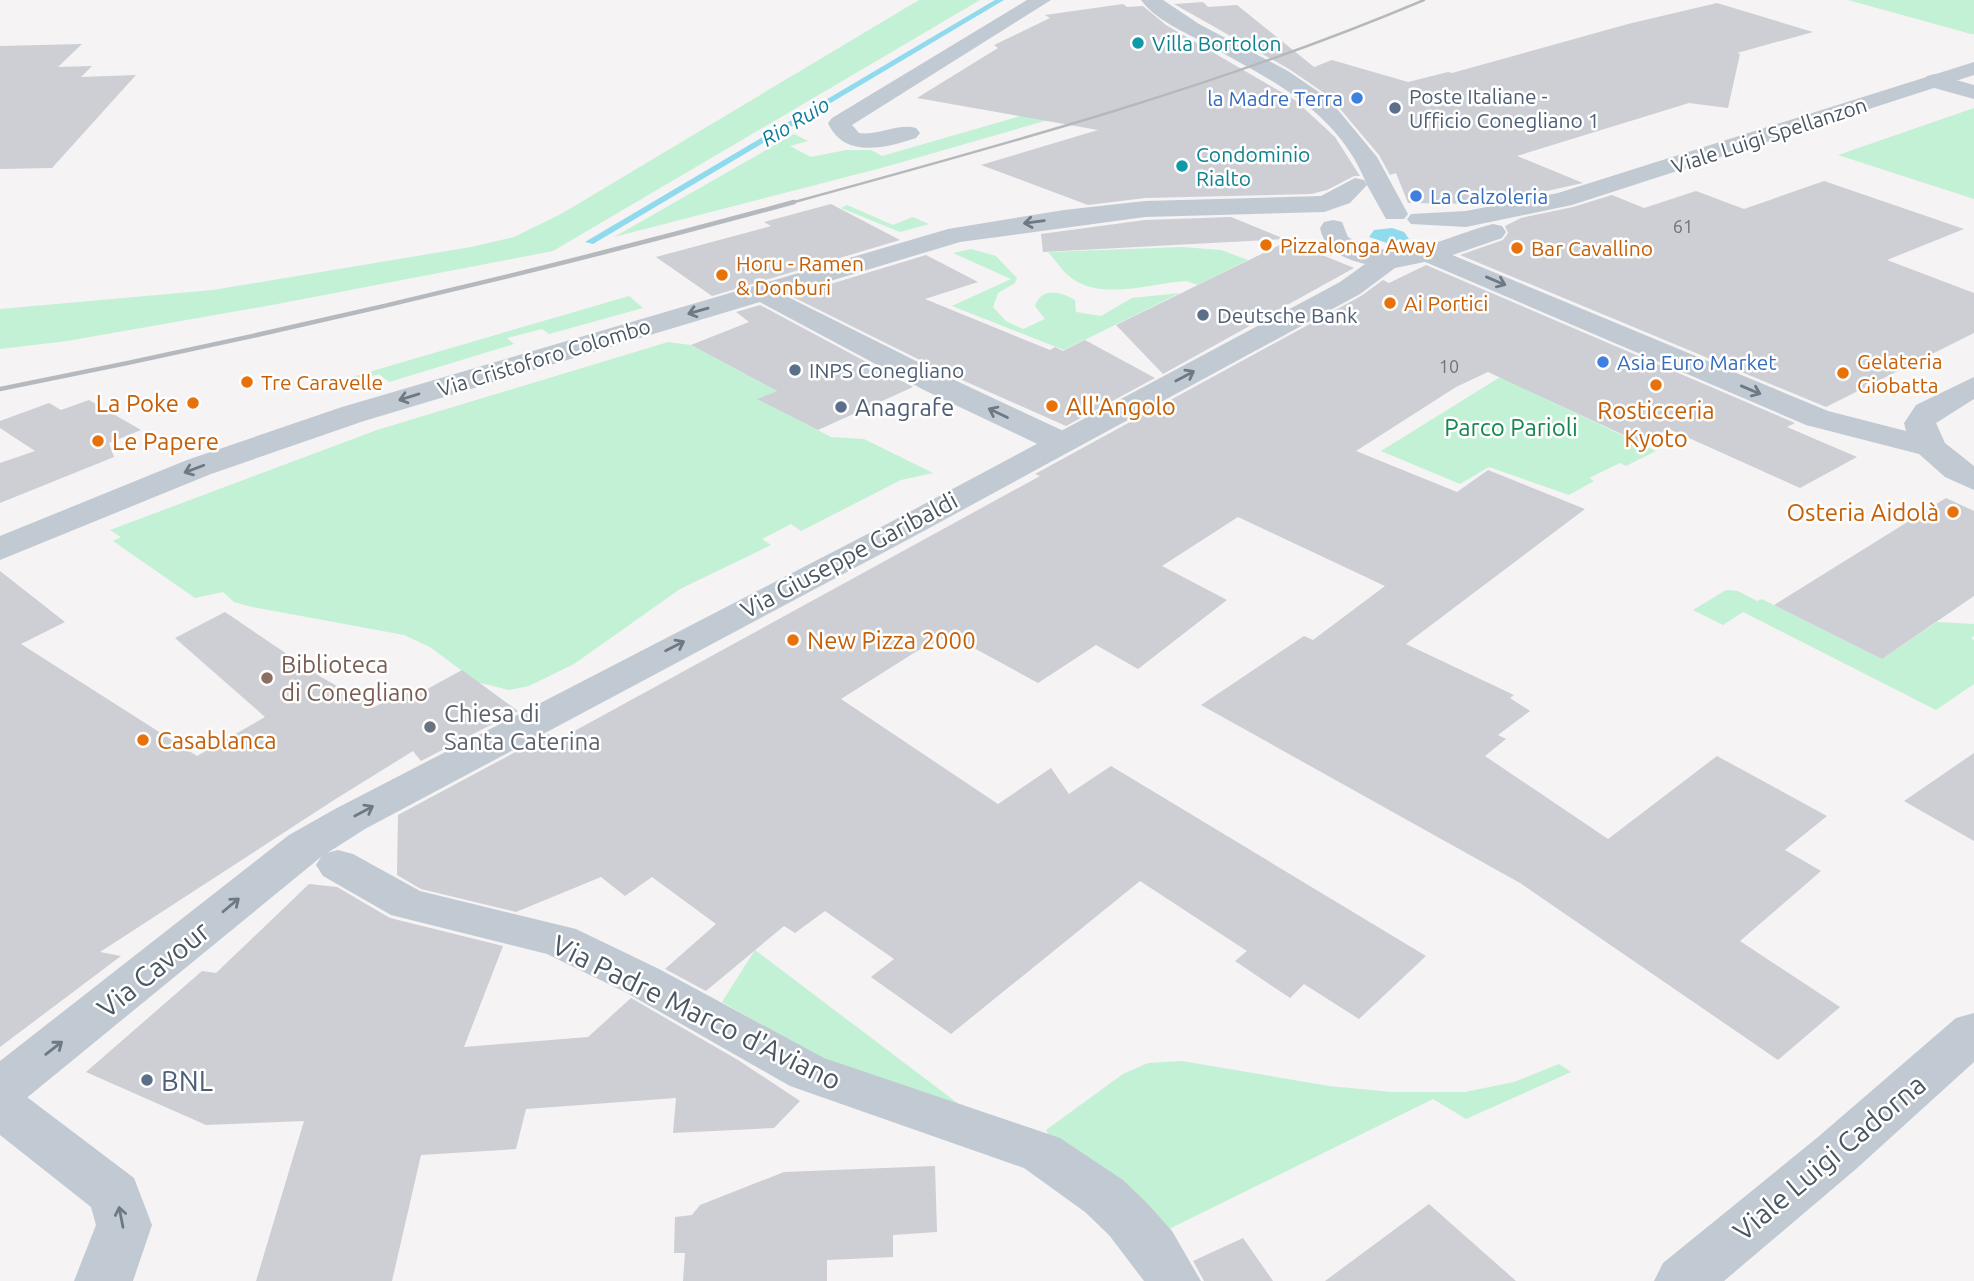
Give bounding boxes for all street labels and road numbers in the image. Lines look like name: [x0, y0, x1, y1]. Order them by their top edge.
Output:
street label: Viale Luigi Spellanzon: [1668, 92, 1870, 178]
street label: Via Cristoforo Colombo: [435, 313, 653, 401]
street label: Via Giuseppe Garibaldi: [736, 486, 962, 624]
street label: Via Cavour: [91, 914, 215, 1023]
street label: Via Padre Marco d'Aviano: [548, 928, 846, 1096]
street label: Viale Luigi Cadorna: [1727, 1068, 1931, 1246]

